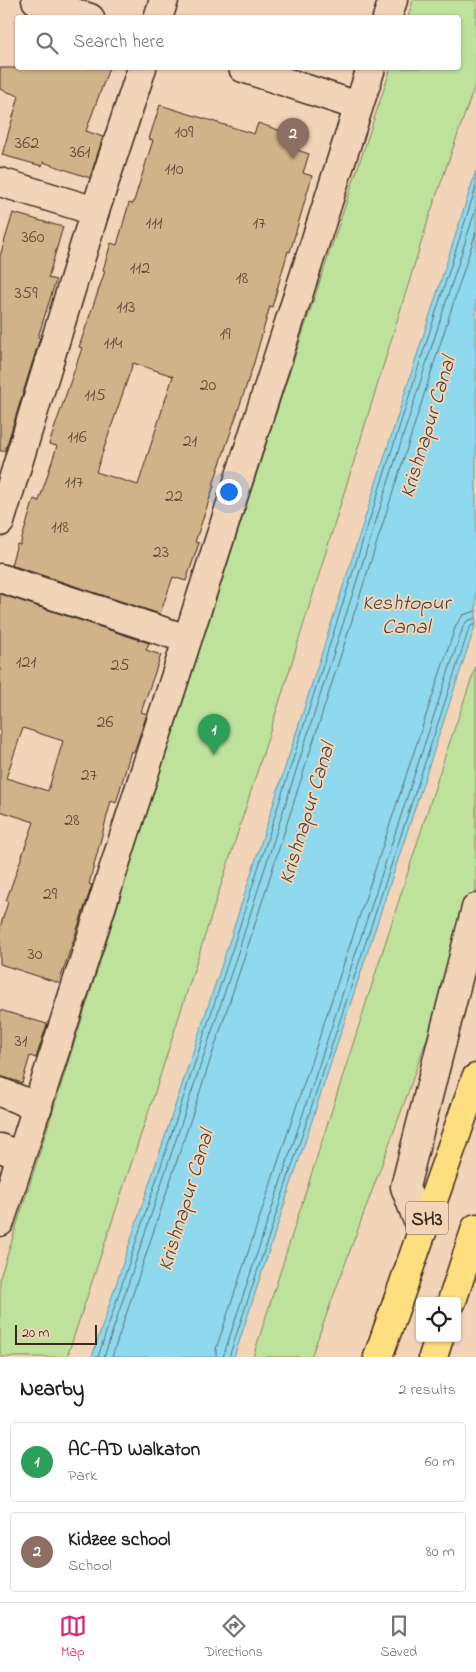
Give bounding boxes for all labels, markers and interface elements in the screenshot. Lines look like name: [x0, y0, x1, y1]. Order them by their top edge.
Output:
search box: [15, 15, 461, 70]
icon: search: [33, 29, 61, 57]
text: Search here: [73, 29, 164, 56]
pin: 2: [277, 118, 309, 159]
house number: 109: [175, 120, 194, 146]
house number: 362: [15, 131, 39, 157]
house number: 361: [69, 140, 91, 166]
house number: 110: [164, 157, 184, 183]
house number: 111: [145, 211, 163, 237]
house number: 17: [252, 211, 266, 237]
house number: 360: [21, 225, 45, 251]
house number: 112: [130, 256, 150, 282]
house number: 18: [236, 266, 248, 292]
house number: 359: [14, 281, 38, 307]
house number: 113: [117, 295, 135, 321]
house number: 19: [219, 322, 231, 348]
house number: 114: [104, 331, 123, 357]
water label: Krishnapur Canal: [393, 351, 465, 502]
house number: 20: [200, 373, 217, 399]
house number: 115: [84, 383, 106, 409]
house number: 116: [67, 425, 87, 451]
house number: 21: [183, 429, 198, 455]
house number: 117: [65, 470, 84, 496]
your location: [216, 479, 242, 505]
house number: 22: [165, 484, 183, 510]
house number: 118: [51, 515, 69, 541]
house number: 23: [153, 540, 169, 566]
water label: Keshtopur Canal: [362, 589, 453, 643]
house number: 121: [16, 650, 36, 676]
house number: 25: [110, 653, 130, 679]
house number: 26: [97, 710, 114, 736]
pin: 1: [198, 714, 230, 755]
water label: Krishnapur Canal: [272, 737, 344, 888]
house number: 27: [81, 763, 98, 789]
house number: 28: [64, 808, 80, 834]
house number: 29: [43, 882, 58, 908]
house number: 30: [27, 942, 43, 968]
house number: 31: [14, 1029, 28, 1055]
water label: Krishnapur Canal: [151, 1124, 223, 1275]
road number: SH3: [406, 1202, 448, 1234]
map controls: [416, 1297, 461, 1342]
button: locate: [416, 1297, 461, 1342]
scale bar: [15, 1322, 98, 1345]
text: 20 m: [22, 1323, 49, 1344]
text: Nearby: [20, 1375, 84, 1405]
text: 2 results: [398, 1378, 456, 1402]
text: AC-AD Walkaton: [68, 1437, 200, 1464]
text: 1: [34, 1450, 40, 1474]
text: 60 m: [425, 1450, 455, 1474]
text: Park: [68, 1464, 97, 1488]
text: Kidzee school: [68, 1527, 171, 1554]
text: 2: [33, 1540, 41, 1564]
text: 80 m: [426, 1540, 455, 1564]
text: School: [68, 1554, 112, 1578]
tab: Map: [59, 1612, 87, 1663]
tab: Directions: [205, 1612, 263, 1663]
tab: Saved: [381, 1612, 417, 1663]

